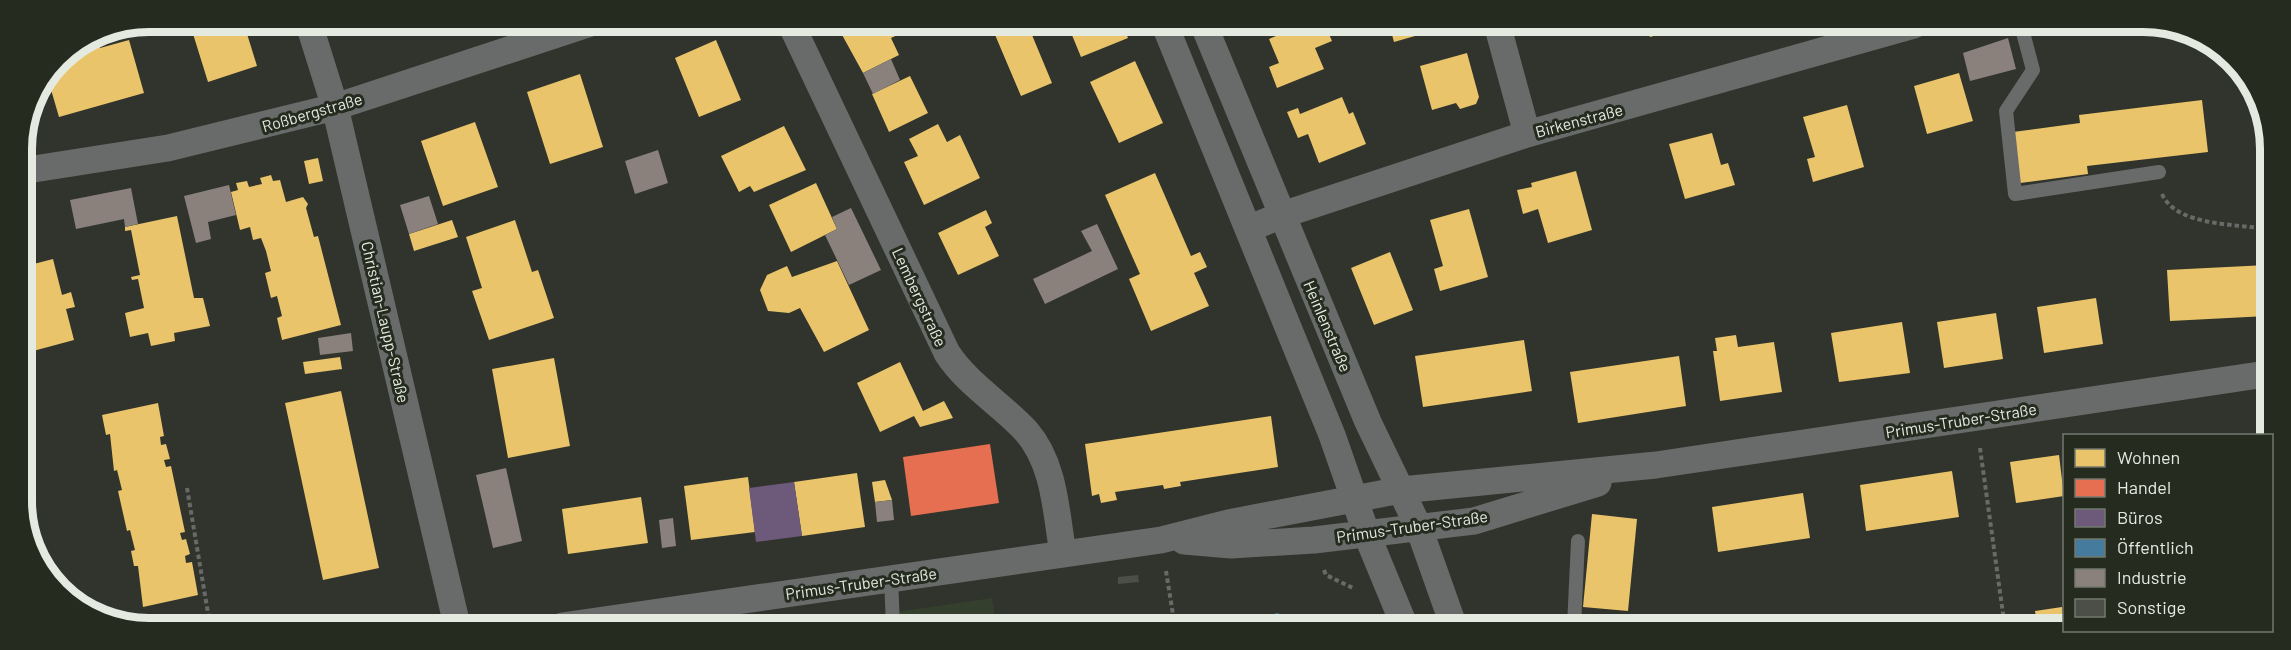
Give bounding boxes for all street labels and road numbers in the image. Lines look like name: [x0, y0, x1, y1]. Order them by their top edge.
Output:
street label: Roßbergstraße: [260, 89, 364, 135]
street label: Birkenstraße: [1533, 99, 1625, 141]
street label: Christian-Laupp-Straße: [358, 239, 414, 405]
street label: Lembergstraße: [889, 245, 951, 349]
street label: Heinlenstraße: [1300, 277, 1356, 375]
street label: Primus-Truber-Straße: [1884, 399, 2038, 441]
street label: Primus-Truber-Straße: [1335, 506, 1489, 546]
street label: Primus-Truber-Straße: [784, 563, 938, 603]

